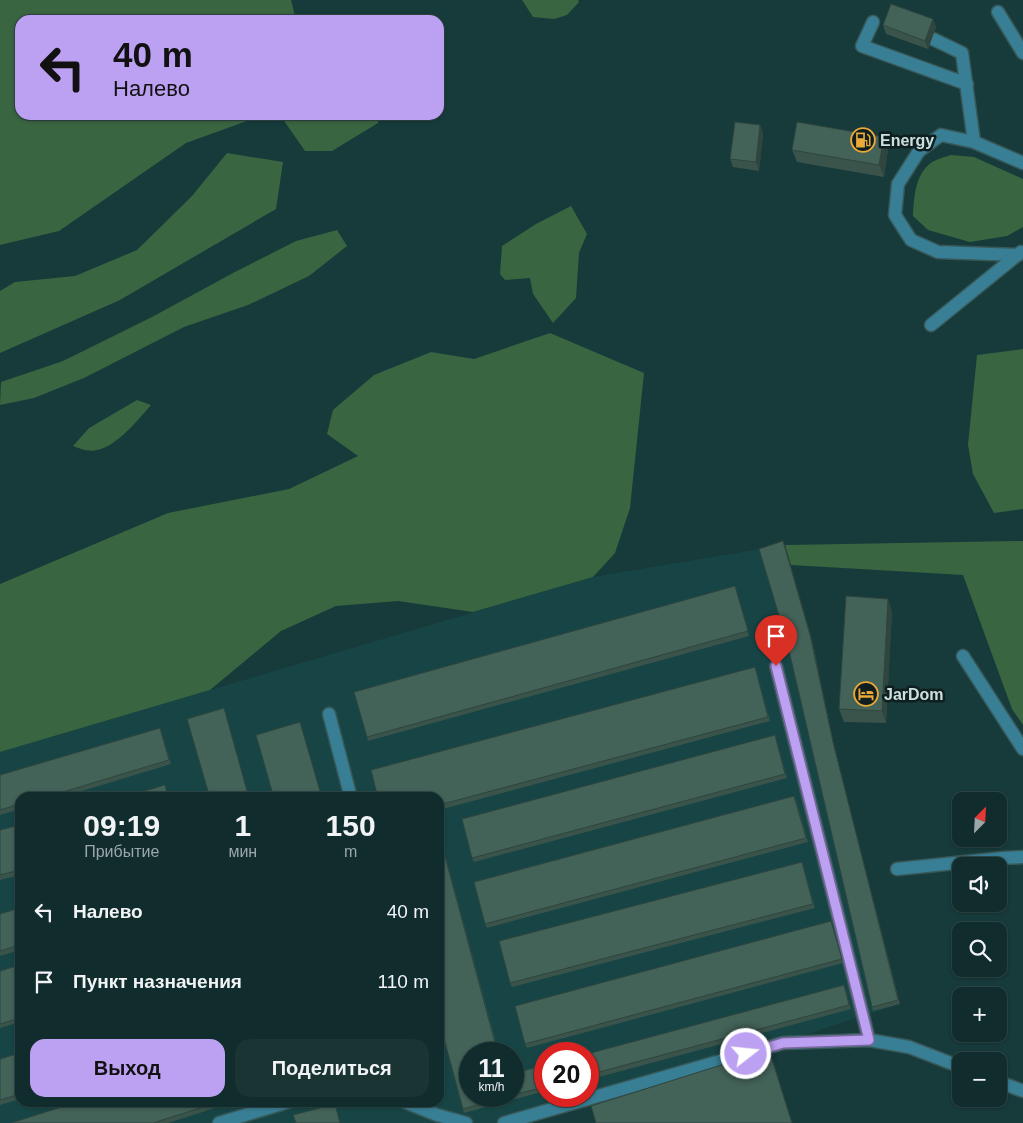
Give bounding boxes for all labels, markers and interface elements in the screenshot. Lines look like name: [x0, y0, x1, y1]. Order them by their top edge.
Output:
icon: left: [30, 35, 95, 100]
text: 40 m: [113, 35, 193, 74]
text: Налево: [113, 76, 190, 101]
fuel station icon: Energy: [850, 127, 876, 153]
place label: Energy: [880, 132, 934, 149]
pin: [755, 615, 797, 666]
icon: arrive: [762, 622, 790, 650]
hotel icon: JarDom: [853, 681, 879, 707]
place label: JarDom: [884, 686, 944, 703]
north arrow: [952, 792, 1008, 848]
map controls: [952, 792, 1007, 1107]
text: 09:19: [83, 809, 160, 842]
text: 1: [234, 809, 251, 842]
text: 150: [326, 809, 376, 842]
text: Прибытие: [84, 843, 159, 860]
text: мин: [228, 843, 257, 860]
text: m: [344, 843, 357, 860]
button: sound: [952, 857, 1007, 912]
icon: left: [30, 898, 58, 926]
text: Налево: [73, 901, 143, 922]
text: 40 m: [387, 901, 429, 922]
button: search: [952, 922, 1007, 977]
icon: arrive: [30, 968, 58, 996]
text: Пункт назначения: [73, 971, 242, 992]
text: 110 m: [378, 971, 429, 992]
button: +: [952, 987, 1007, 1042]
position arrow: [719, 1027, 771, 1079]
button: Выход: [30, 1039, 225, 1097]
button: Поделиться: [235, 1039, 429, 1097]
speed limit sign: 20: [534, 1042, 599, 1107]
button: −: [952, 1052, 1007, 1107]
text: 11: [478, 1054, 505, 1082]
text: km/h: [478, 1080, 505, 1094]

